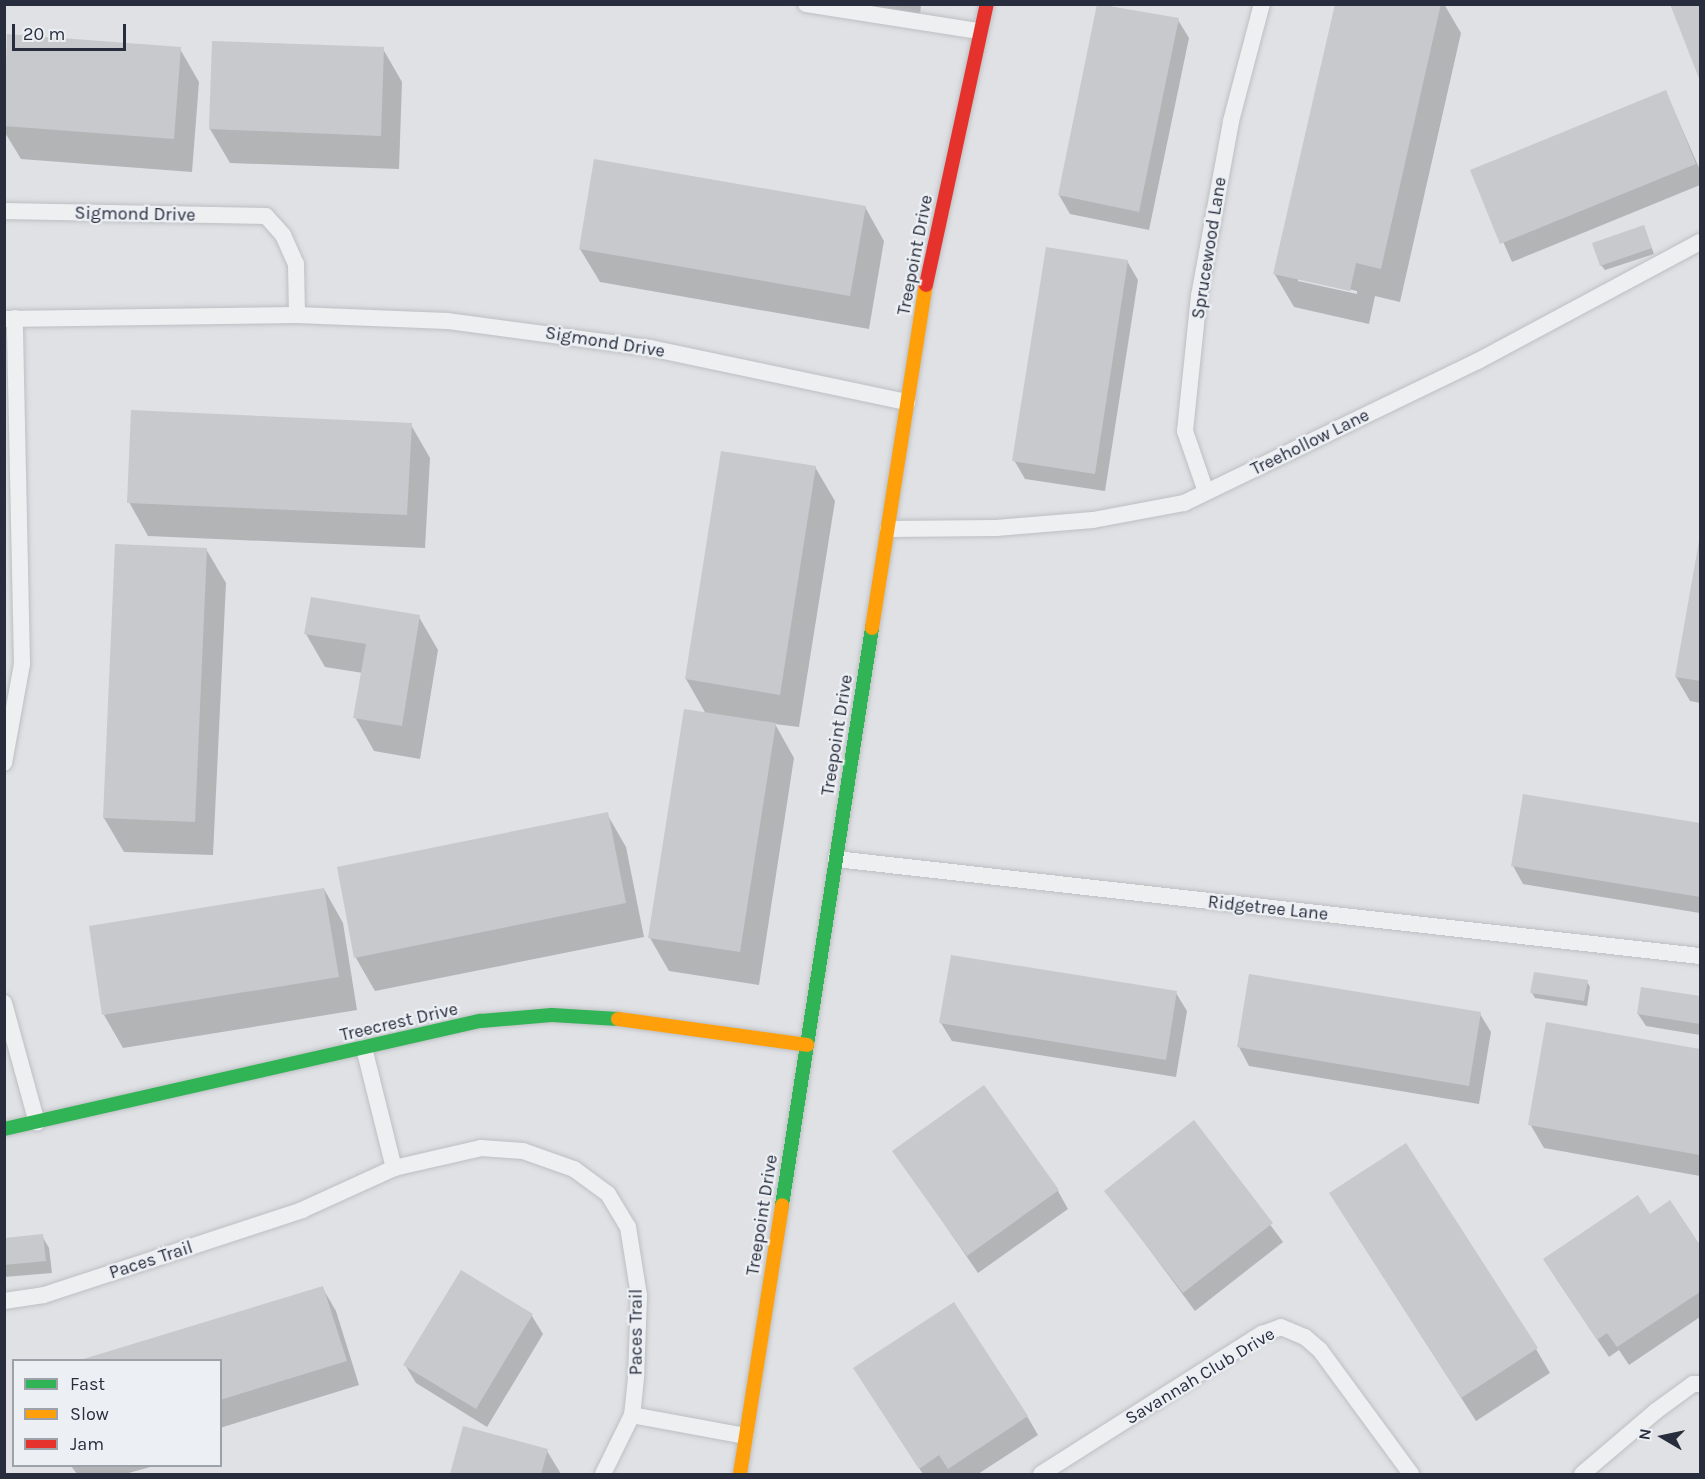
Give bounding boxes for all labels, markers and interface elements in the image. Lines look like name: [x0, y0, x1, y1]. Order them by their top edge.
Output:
scale bar: [15, 12, 129, 50]
text: 20 m: [23, 23, 65, 45]
street label: Sprucewood Lane: [1187, 175, 1231, 321]
street label: Treepoint Drive: [893, 193, 937, 317]
street label: Sigmond Drive: [74, 202, 196, 226]
street label: Sigmond Drive: [544, 322, 666, 362]
street label: Treehollow Lane: [1247, 404, 1373, 480]
street label: Treepoint Drive: [817, 673, 857, 797]
street label: Ridgetree Lane: [1207, 891, 1329, 925]
street label: Treecrest Drive: [338, 998, 460, 1046]
street label: Treepoint Drive: [742, 1153, 782, 1277]
street label: Paces Trail: [106, 1236, 196, 1284]
street label: Paces Trail: [625, 1289, 647, 1375]
street label: Savannah Club Drive: [1121, 1323, 1279, 1429]
legend: [12, 1359, 222, 1467]
text: Fast: [70, 1373, 105, 1395]
text: Slow: [70, 1403, 109, 1425]
north arrow: [1633, 1407, 1693, 1467]
text: N: [1634, 1427, 1655, 1441]
text: Jam: [70, 1433, 104, 1455]

